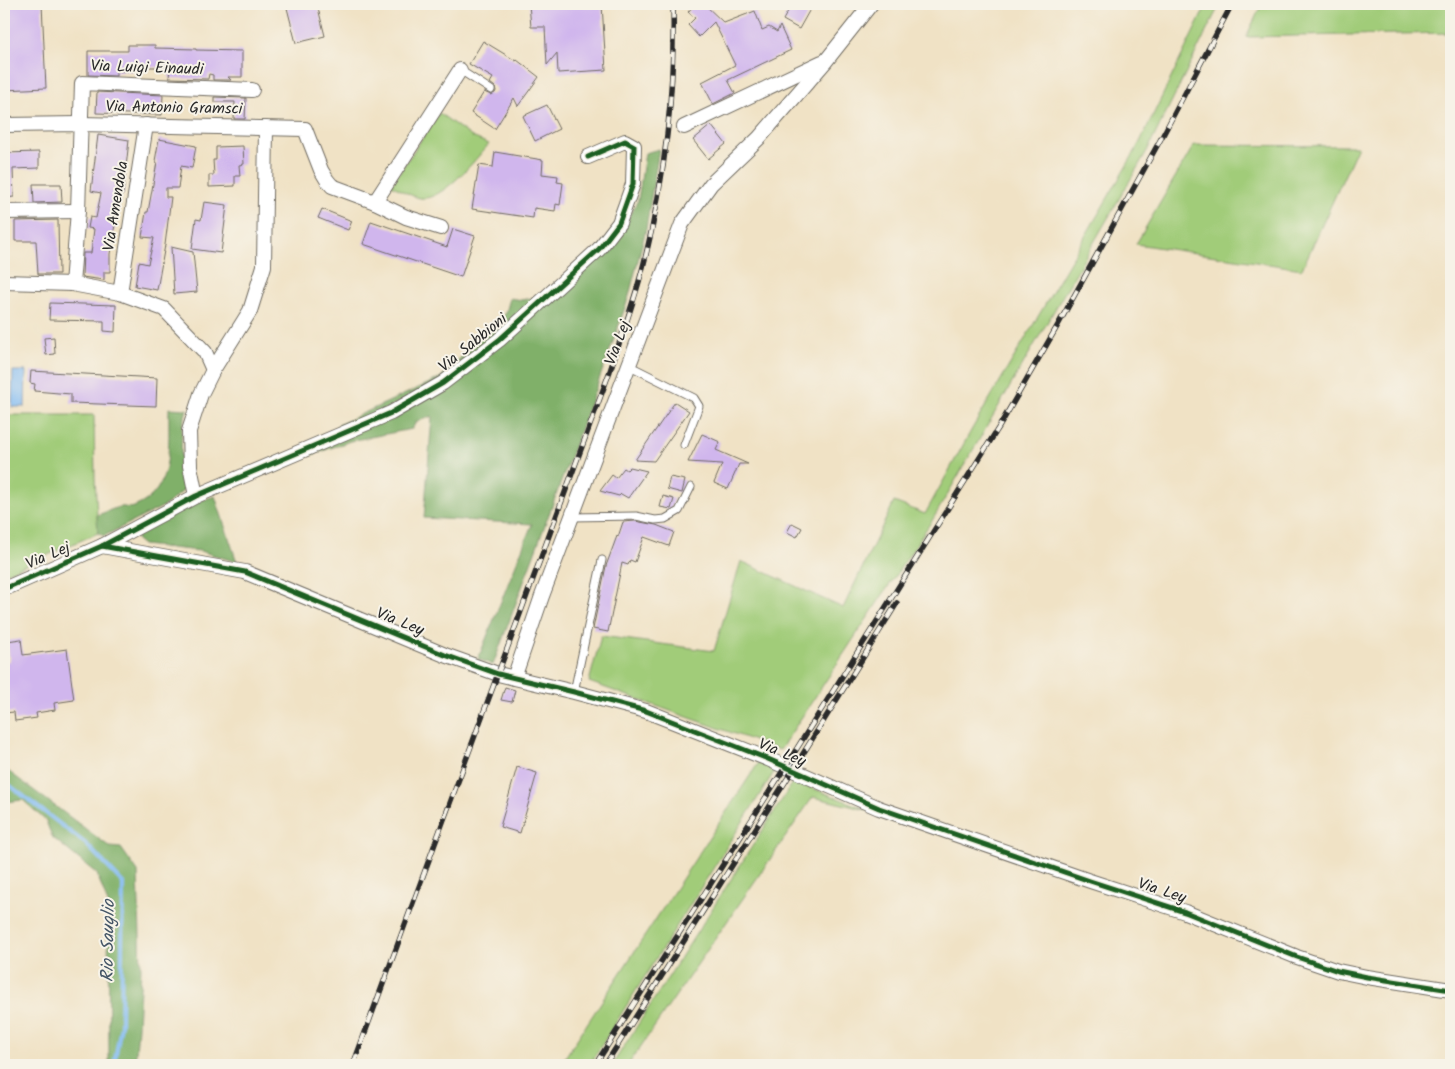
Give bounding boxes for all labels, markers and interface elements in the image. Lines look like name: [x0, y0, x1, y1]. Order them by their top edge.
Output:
street label: Via Luigi Einaudi: [90, 54, 205, 83]
street label: Via Antonio Gramsci: [105, 94, 244, 122]
street label: Via Amendola: [97, 159, 135, 253]
street label: Via Sabbioni: [433, 307, 514, 379]
street label: Via Lej: [598, 316, 638, 369]
street label: Via Lej: [22, 535, 75, 577]
street label: Via Ley: [372, 601, 428, 643]
street label: Via Ley: [754, 732, 810, 774]
street label: Via Ley: [1135, 871, 1190, 911]
water label: Rio Sauglio: [94, 898, 124, 982]

